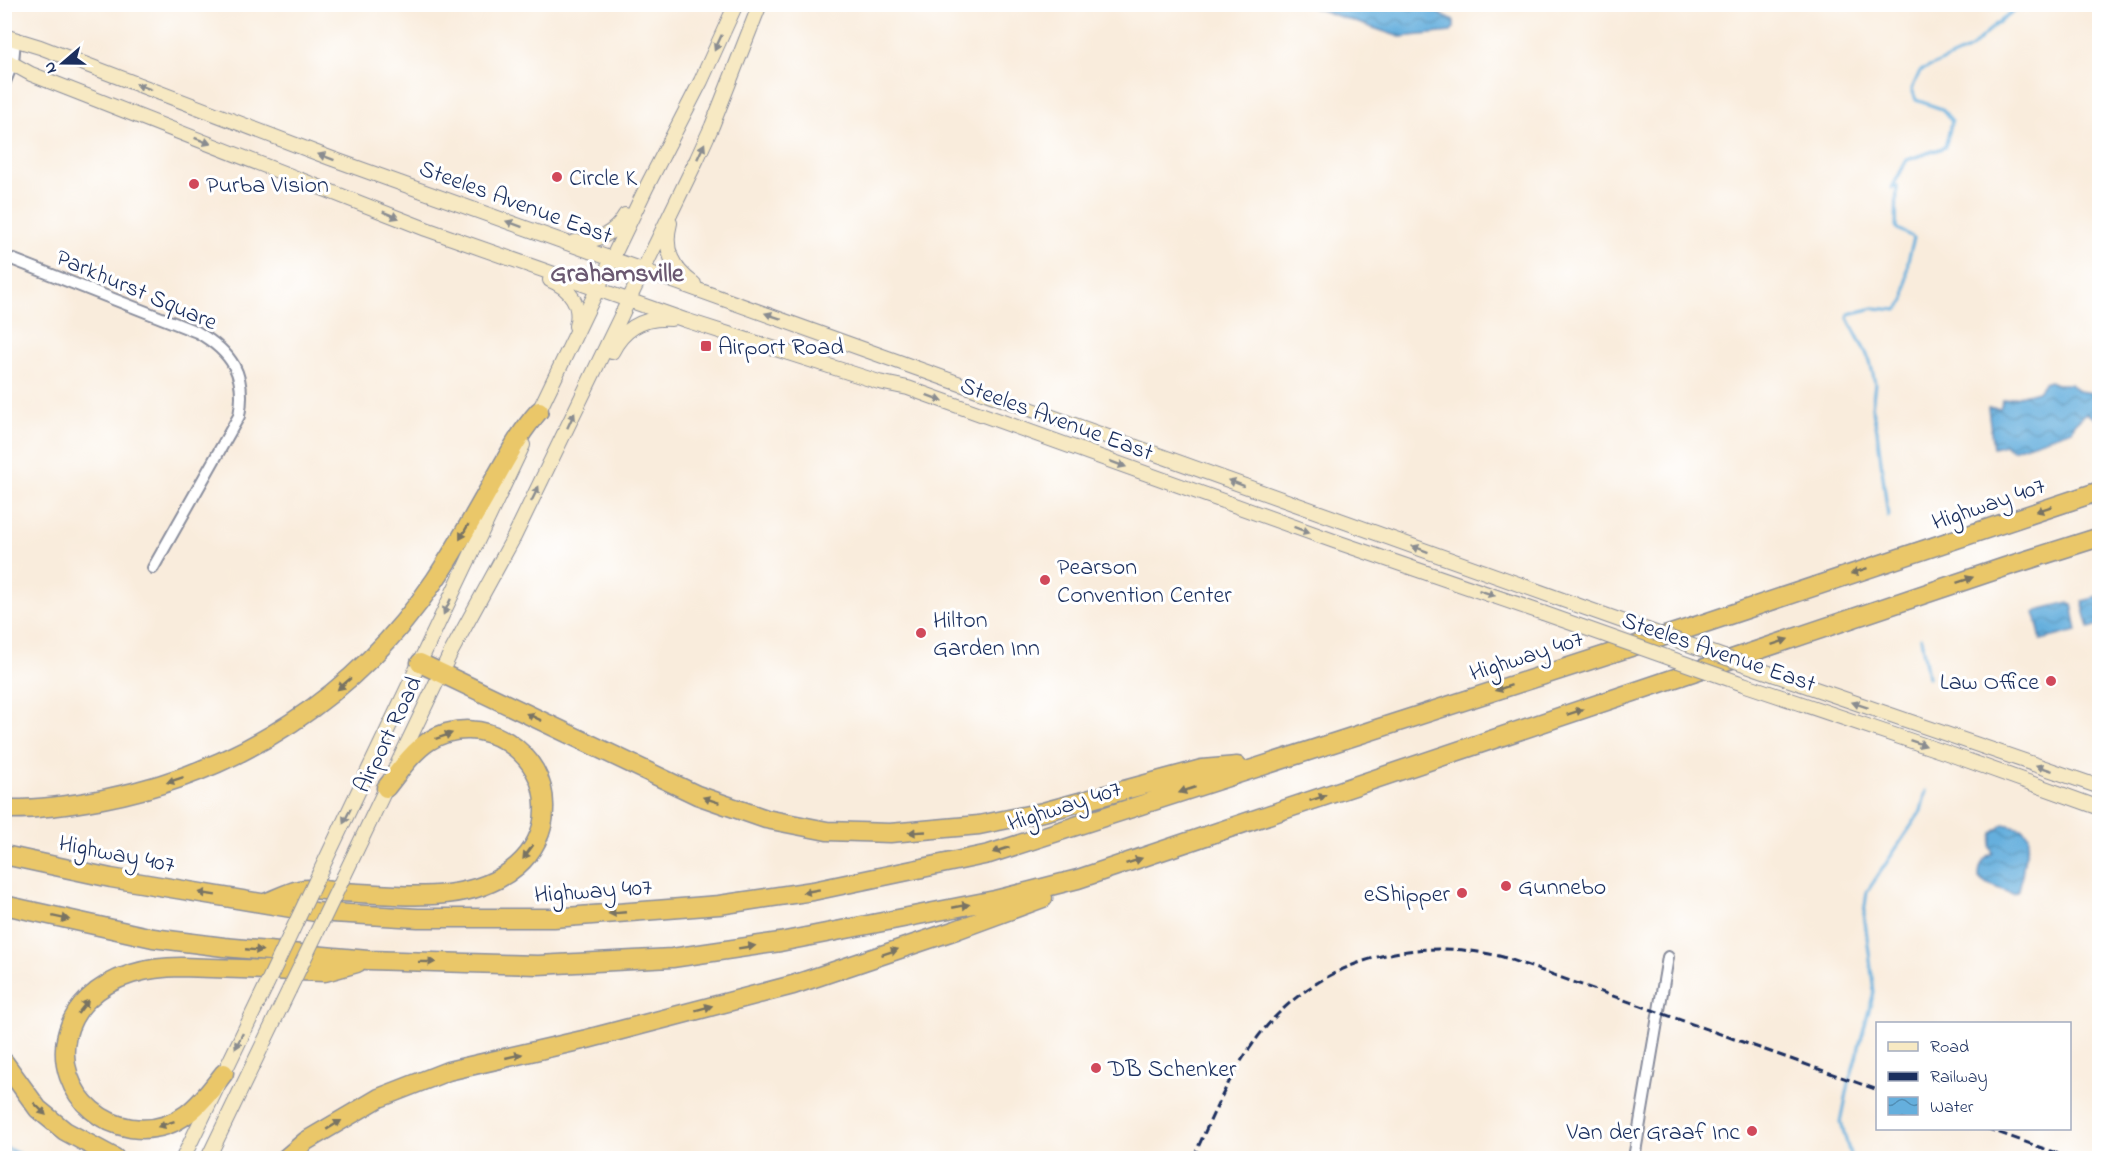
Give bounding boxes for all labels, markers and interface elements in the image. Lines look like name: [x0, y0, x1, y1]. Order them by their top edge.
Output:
north arrow: [33, 33, 93, 93]
one-way arrow: [714, 34, 723, 51]
text: N: [38, 58, 64, 77]
one-way arrow: [134, 82, 152, 92]
one-way arrow: [194, 137, 212, 146]
one-way arrow: [696, 143, 705, 160]
one-way arrow: [317, 151, 335, 161]
street label: Steeles Avenue East: [414, 152, 617, 255]
place label: Circle K: [569, 162, 637, 197]
place label: Purba Vision: [206, 169, 329, 204]
marker: Circle K: [550, 170, 564, 184]
marker: Purba Vision: [187, 177, 201, 191]
one-way arrow: [382, 210, 400, 220]
one-way arrow: [505, 219, 523, 229]
street label: Parkhurst Square: [50, 242, 222, 341]
district label: Grahamsville: [550, 256, 685, 294]
one-way arrow: [764, 311, 782, 321]
place label: Airport Road: [718, 331, 844, 366]
marker: Airport Road: [699, 339, 713, 353]
street label: Steeles Avenue East: [955, 369, 1158, 472]
one-way arrow: [926, 394, 944, 404]
one-way arrow: [567, 412, 576, 429]
one-way arrow: [1110, 460, 1128, 470]
street label: Highway 407: [1927, 470, 2051, 542]
one-way arrow: [1227, 478, 1245, 488]
one-way arrow: [530, 485, 540, 503]
one-way arrow: [2035, 505, 2053, 515]
one-way arrow: [459, 524, 469, 541]
one-way arrow: [1293, 525, 1311, 535]
one-way arrow: [1411, 543, 1429, 553]
place label: Pearson Convention Center: [1057, 551, 1232, 614]
one-way arrow: [1850, 567, 1868, 577]
marker: Pearson Convention Center: [1038, 573, 1052, 587]
one-way arrow: [1956, 575, 1974, 584]
one-way arrow: [1478, 589, 1496, 599]
one-way arrow: [442, 599, 451, 616]
place label: Hilton Garden Inn: [933, 604, 1040, 667]
street label: Steeles Avenue East: [1616, 604, 1820, 703]
street label: Highway 407: [1465, 623, 1589, 693]
marker: Hilton Garden Inn: [914, 626, 928, 640]
one-way arrow: [1771, 637, 1789, 647]
place label: Law Office: [1940, 666, 2039, 701]
street label: Airport Road: [346, 670, 433, 799]
marker: Law Office: [2044, 674, 2058, 688]
one-way arrow: [336, 677, 351, 691]
one-way arrow: [1494, 684, 1512, 693]
one-way arrow: [1851, 699, 1869, 709]
one-way arrow: [1566, 706, 1584, 716]
one-way arrow: [526, 713, 543, 722]
one-way arrow: [435, 730, 453, 740]
one-way arrow: [1909, 739, 1927, 748]
one-way arrow: [2035, 763, 2053, 772]
street label: Highway 407: [1003, 773, 1127, 843]
one-way arrow: [166, 776, 184, 785]
one-way arrow: [1178, 786, 1196, 795]
one-way arrow: [1309, 793, 1327, 803]
one-way arrow: [702, 794, 720, 804]
one-way arrow: [343, 807, 353, 825]
street label: Highway 407: [55, 827, 178, 885]
one-way arrow: [908, 827, 927, 836]
one-way arrow: [522, 844, 534, 860]
one-way arrow: [992, 845, 1010, 855]
one-way arrow: [1125, 855, 1143, 865]
street label: Highway 407: [533, 871, 653, 915]
place label: Gunnebo: [1518, 871, 1606, 906]
place label: eShipper: [1364, 878, 1451, 913]
marker: Gunnebo: [1499, 879, 1513, 893]
marker: eShipper: [1455, 886, 1469, 900]
one-way arrow: [801, 887, 820, 896]
one-way arrow: [198, 889, 217, 898]
one-way arrow: [952, 901, 971, 910]
one-way arrow: [608, 908, 627, 918]
one-way arrow: [52, 914, 71, 924]
one-way arrow: [737, 942, 756, 951]
one-way arrow: [244, 945, 263, 955]
one-way arrow: [881, 947, 899, 957]
one-way arrow: [417, 957, 436, 967]
one-way arrow: [76, 999, 88, 1014]
one-way arrow: [694, 1003, 713, 1013]
legend: [1876, 1022, 2071, 1130]
one-way arrow: [235, 1033, 244, 1050]
text: Road: [1930, 1035, 1969, 1061]
one-way arrow: [505, 1050, 524, 1060]
place label: DB Schenker: [1107, 1053, 1237, 1088]
marker: DB Schenker: [1089, 1061, 1103, 1075]
text: Railway: [1930, 1065, 1987, 1091]
text: Water: [1930, 1095, 1974, 1121]
one-way arrow: [32, 1102, 47, 1116]
place label: Van der Graaf Inc: [1566, 1116, 1740, 1151]
one-way arrow: [326, 1119, 342, 1130]
one-way arrow: [156, 1120, 174, 1130]
marker: Van der Graaf Inc: [1745, 1124, 1759, 1138]

